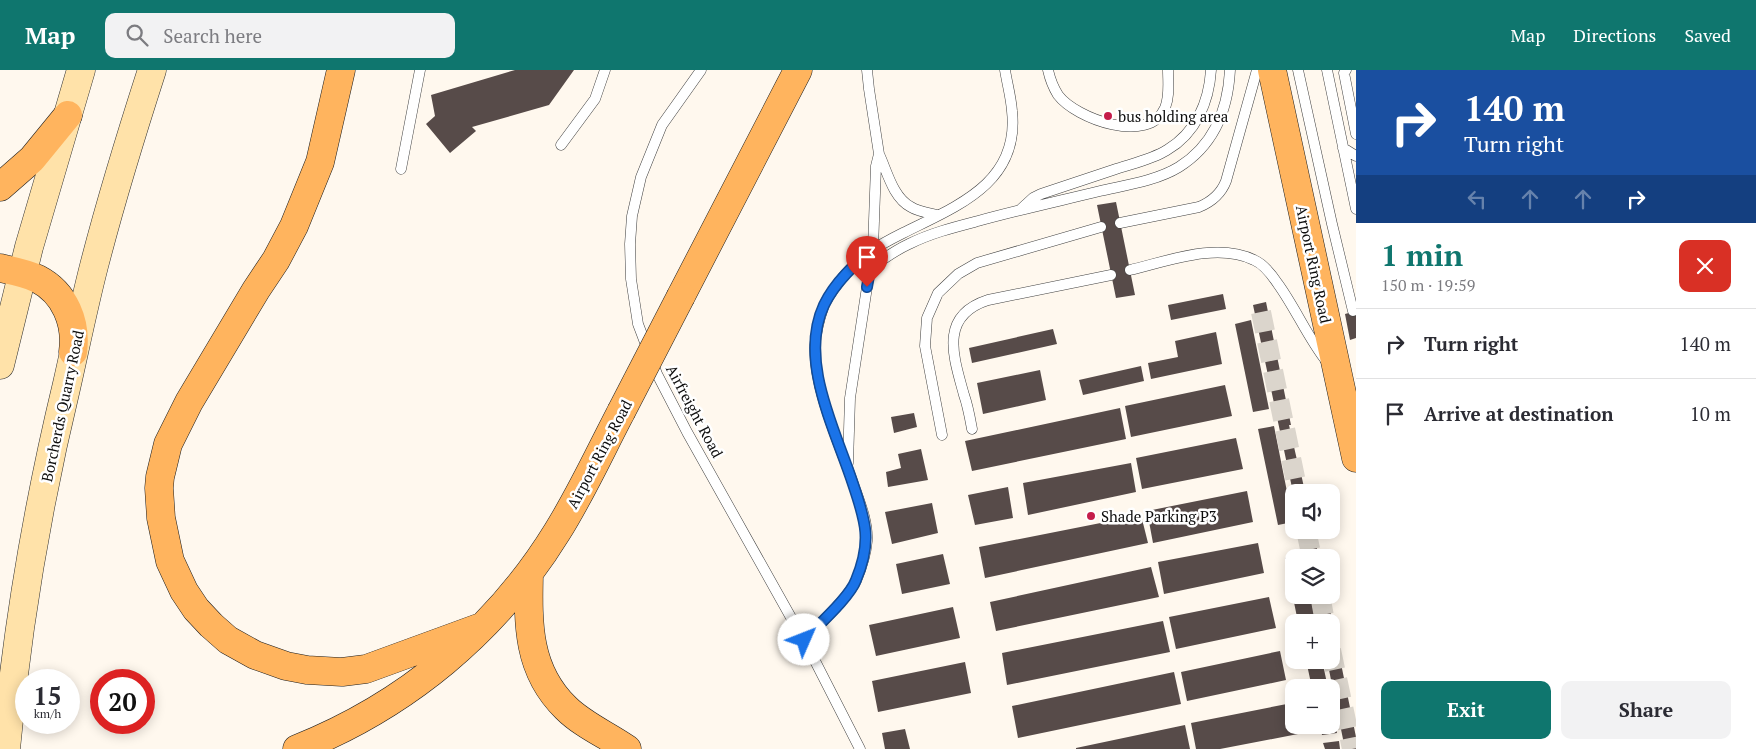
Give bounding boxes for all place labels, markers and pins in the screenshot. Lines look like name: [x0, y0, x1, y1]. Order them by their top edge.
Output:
place label: bus holding area: [1118, 106, 1229, 126]
marker: bus holding area: [1102, 110, 1114, 122]
pin: [846, 236, 888, 287]
place label: Shade Parking P3: [1101, 506, 1217, 526]
marker: Shade Parking P3: [1085, 510, 1097, 522]

